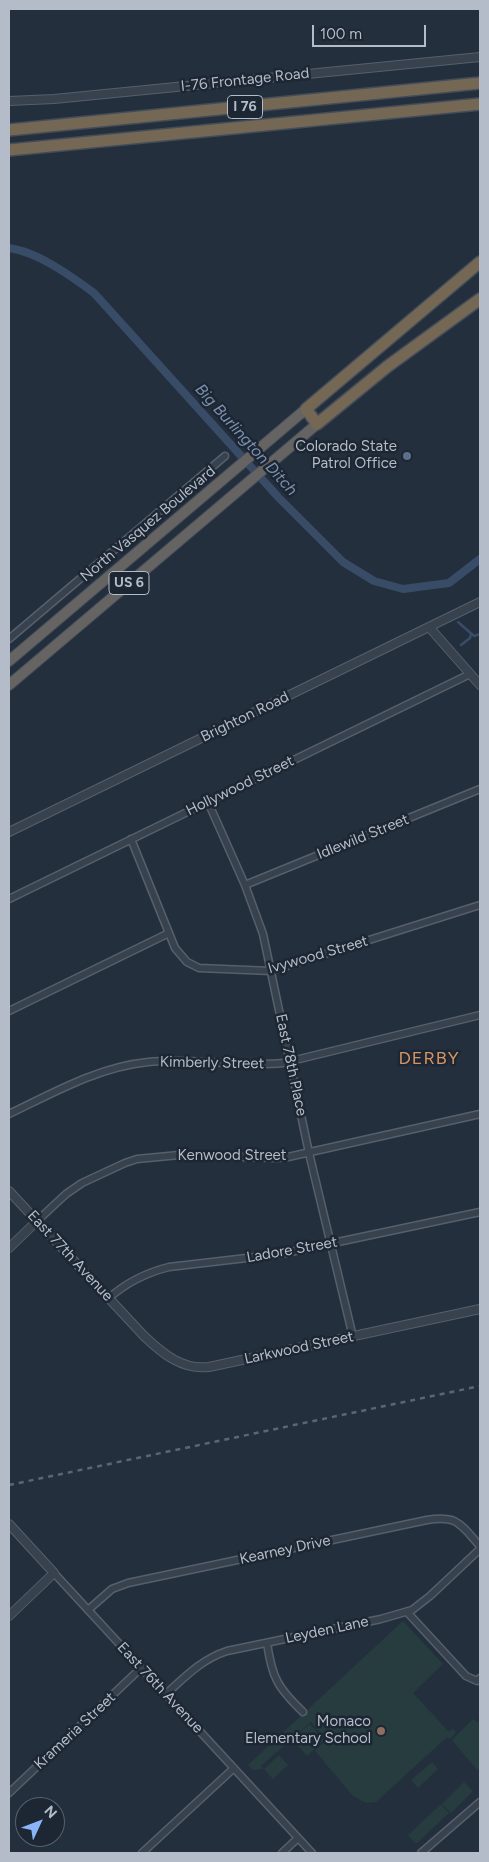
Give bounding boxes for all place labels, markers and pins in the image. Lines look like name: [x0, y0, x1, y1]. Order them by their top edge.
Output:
place label: Colorado State Patrol Office: [295, 438, 397, 473]
marker: Colorado State Patrol Office: [401, 450, 413, 462]
place label: Monaco Elementary School: [245, 1713, 371, 1748]
marker: Monaco Elementary School: [375, 1725, 387, 1737]

